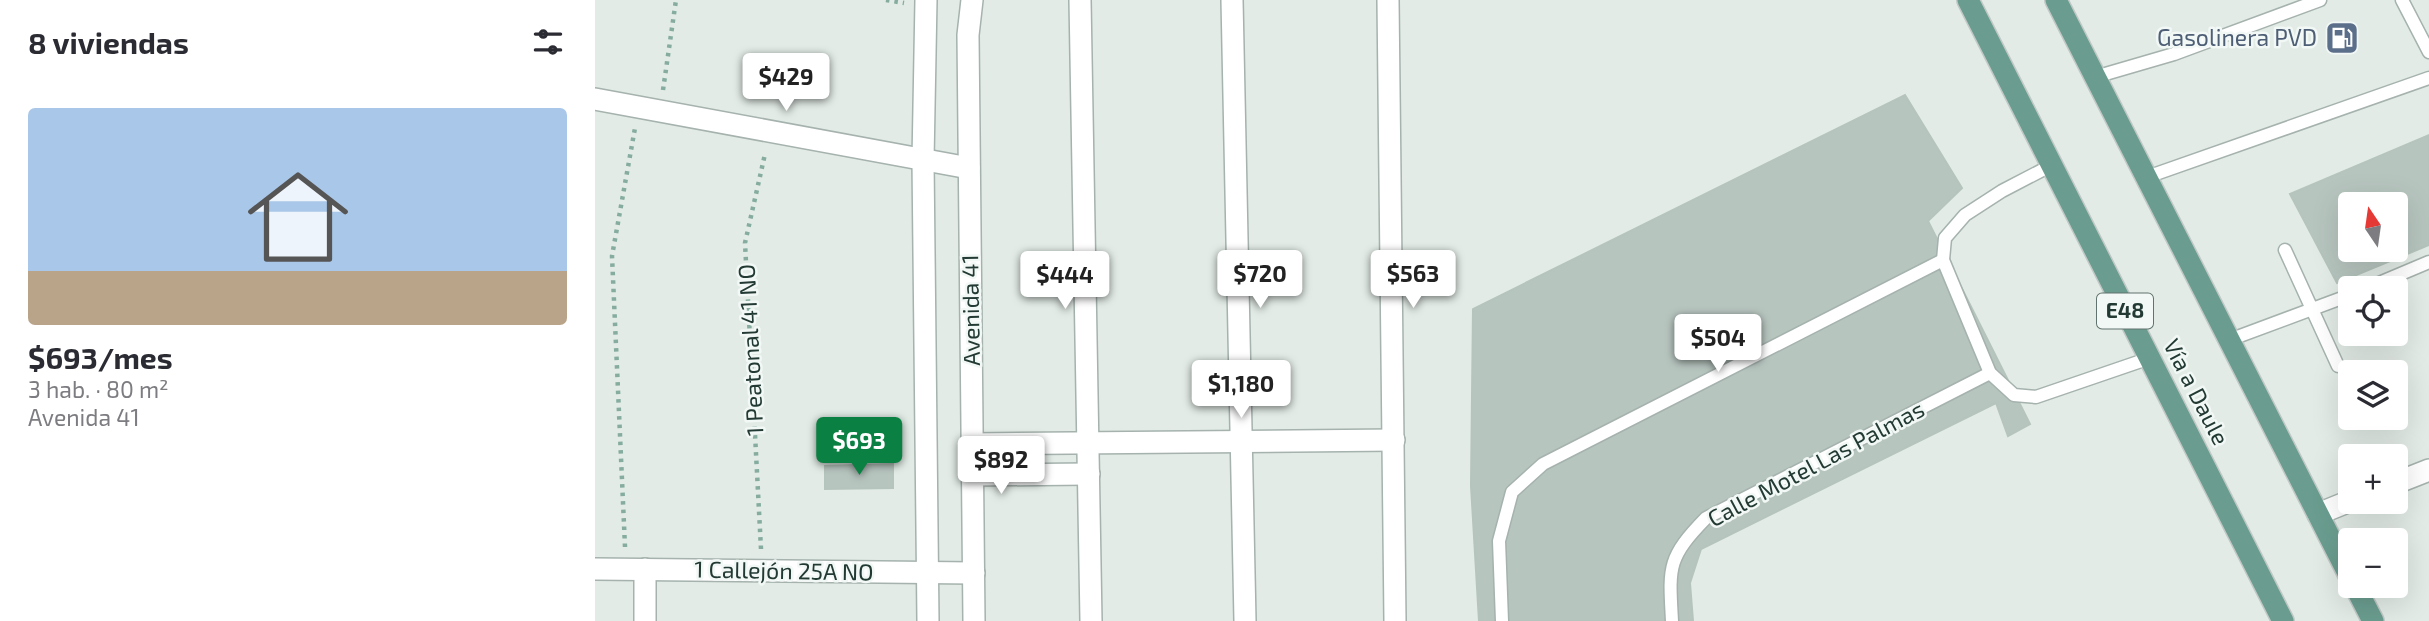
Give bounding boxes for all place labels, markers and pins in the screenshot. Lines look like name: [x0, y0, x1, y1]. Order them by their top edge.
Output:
fuel station icon: Gasolinera PVD: [2323, 19, 2361, 57]
place label: Gasolinera PVD: [2157, 23, 2317, 51]
pin: $429: [745, 54, 827, 113]
pin: $720: [1219, 250, 1301, 310]
pin: $563: [1372, 250, 1454, 310]
pin: $444: [1024, 252, 1106, 311]
pin: $504: [1677, 314, 1759, 374]
pin: $1,180: [1184, 360, 1298, 420]
pin: $693: [818, 418, 900, 477]
pin: $892: [960, 436, 1042, 496]

